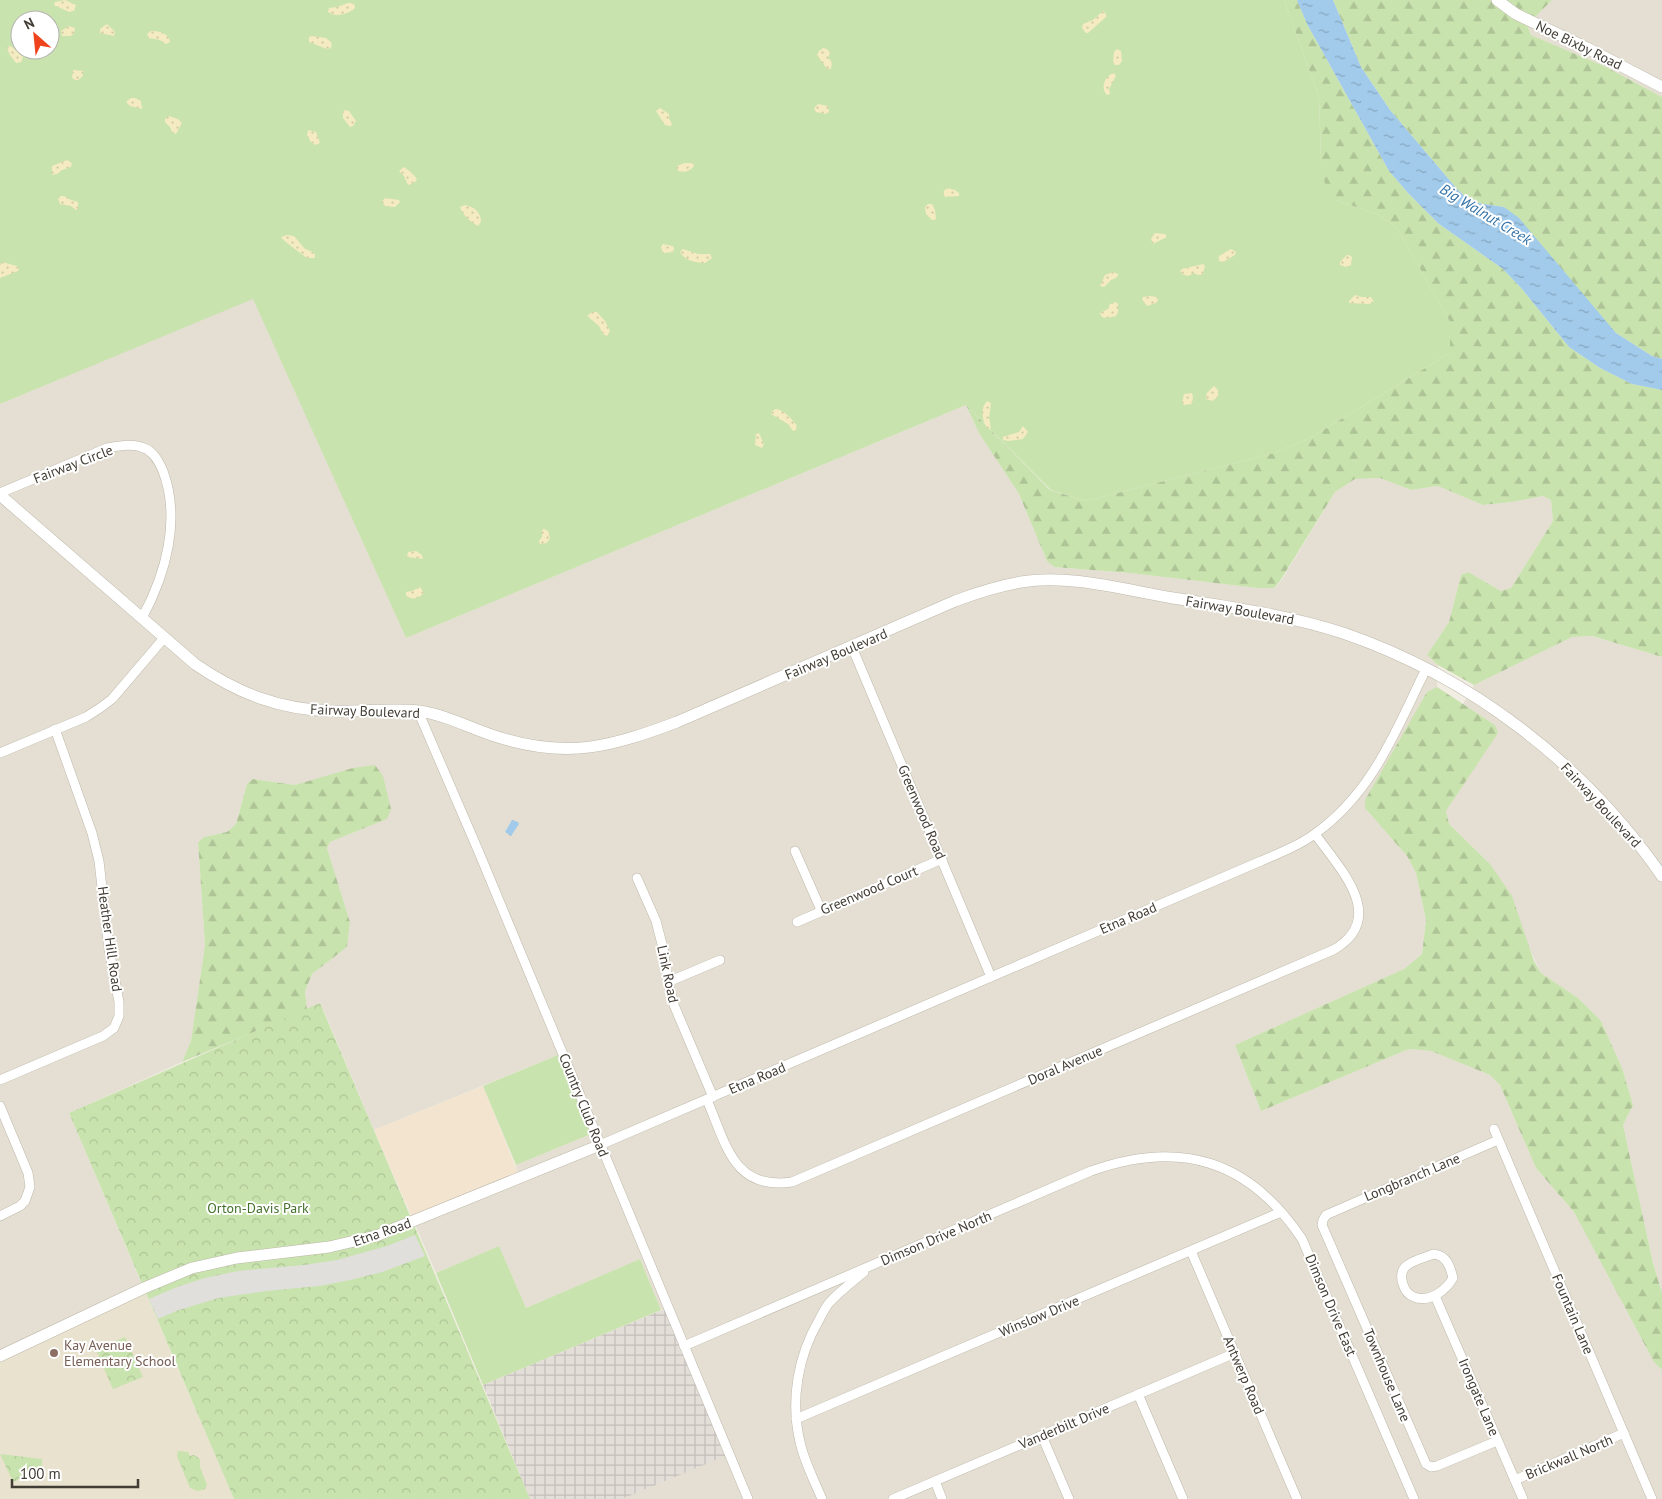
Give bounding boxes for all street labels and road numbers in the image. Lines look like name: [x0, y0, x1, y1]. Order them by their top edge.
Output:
street label: Noe Bixby Road: [1533, 16, 1625, 74]
street label: Fairway Circle: [31, 441, 115, 487]
street label: Fairway Boulevard: [1184, 592, 1296, 628]
street label: Fairway Boulevard: [782, 624, 890, 684]
street label: Fairway Boulevard: [310, 700, 420, 722]
street label: Fairway Boulevard: [1557, 759, 1645, 851]
street label: Greenwood Road: [894, 762, 950, 862]
street label: Greenwood Court: [818, 861, 921, 919]
street label: Heather Hill Road: [94, 885, 126, 993]
street label: Etna Road: [1097, 898, 1159, 938]
street label: Link Road: [653, 944, 683, 1004]
street label: Doral Avenue: [1025, 1041, 1105, 1089]
street label: Country Club Road: [555, 1051, 613, 1159]
street label: Etna Road: [726, 1058, 788, 1098]
street label: Longbranch Lane: [1361, 1149, 1463, 1205]
street label: Dimson Drive North: [878, 1207, 994, 1269]
street label: Etna Road: [351, 1214, 413, 1250]
street label: Dimson Drive East: [1301, 1251, 1361, 1359]
street label: Fountain Lane: [1548, 1271, 1598, 1357]
street label: Winslow Drive: [996, 1291, 1082, 1341]
street label: Townhouse Lane: [1359, 1326, 1415, 1424]
street label: Antwerp Road: [1219, 1333, 1269, 1417]
street label: Irongate Lane: [1455, 1355, 1503, 1439]
street label: Vanderbilt Drive: [1015, 1399, 1112, 1454]
street label: Brickwall North: [1523, 1430, 1615, 1484]

